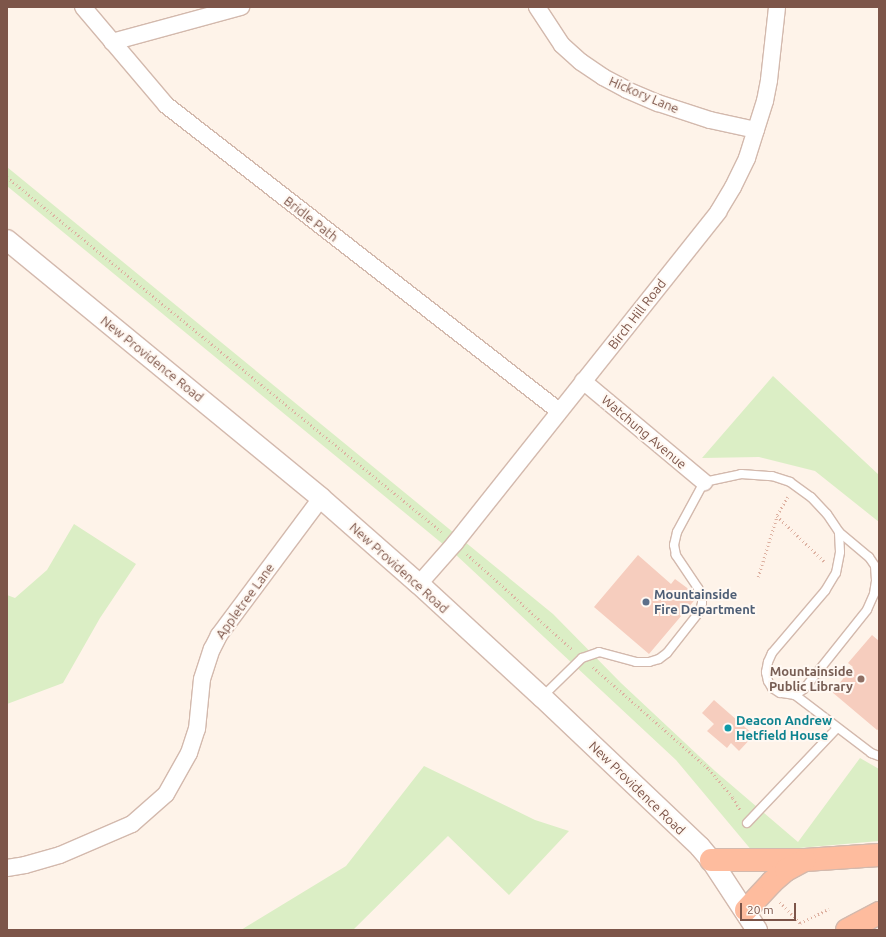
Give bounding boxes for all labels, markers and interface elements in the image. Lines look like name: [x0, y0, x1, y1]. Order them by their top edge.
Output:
street label: Hickory Lane: [607, 73, 681, 117]
street label: Bridle Path: [281, 193, 341, 245]
street label: Birch Hill Road: [605, 276, 669, 352]
street label: New Providence Road: [98, 313, 206, 405]
street label: Watchung Avenue: [598, 392, 690, 472]
street label: New Providence Road: [346, 520, 452, 616]
street label: Appletree Lane: [212, 560, 278, 642]
place label: Mountainside Fire Department: [654, 587, 755, 618]
marker: Mountainside Fire Department: [641, 597, 651, 607]
place label: Mountainside Public Library: [769, 664, 853, 695]
marker: Mountainside Public Library: [856, 674, 866, 684]
place label: Deacon Andrew Hetfield House: [736, 713, 832, 744]
marker: Deacon Andrew Hetfield House: [723, 723, 733, 733]
street label: New Providence Road: [586, 738, 688, 838]
scale bar: [742, 895, 798, 921]
text: 20 m: [747, 903, 774, 916]

